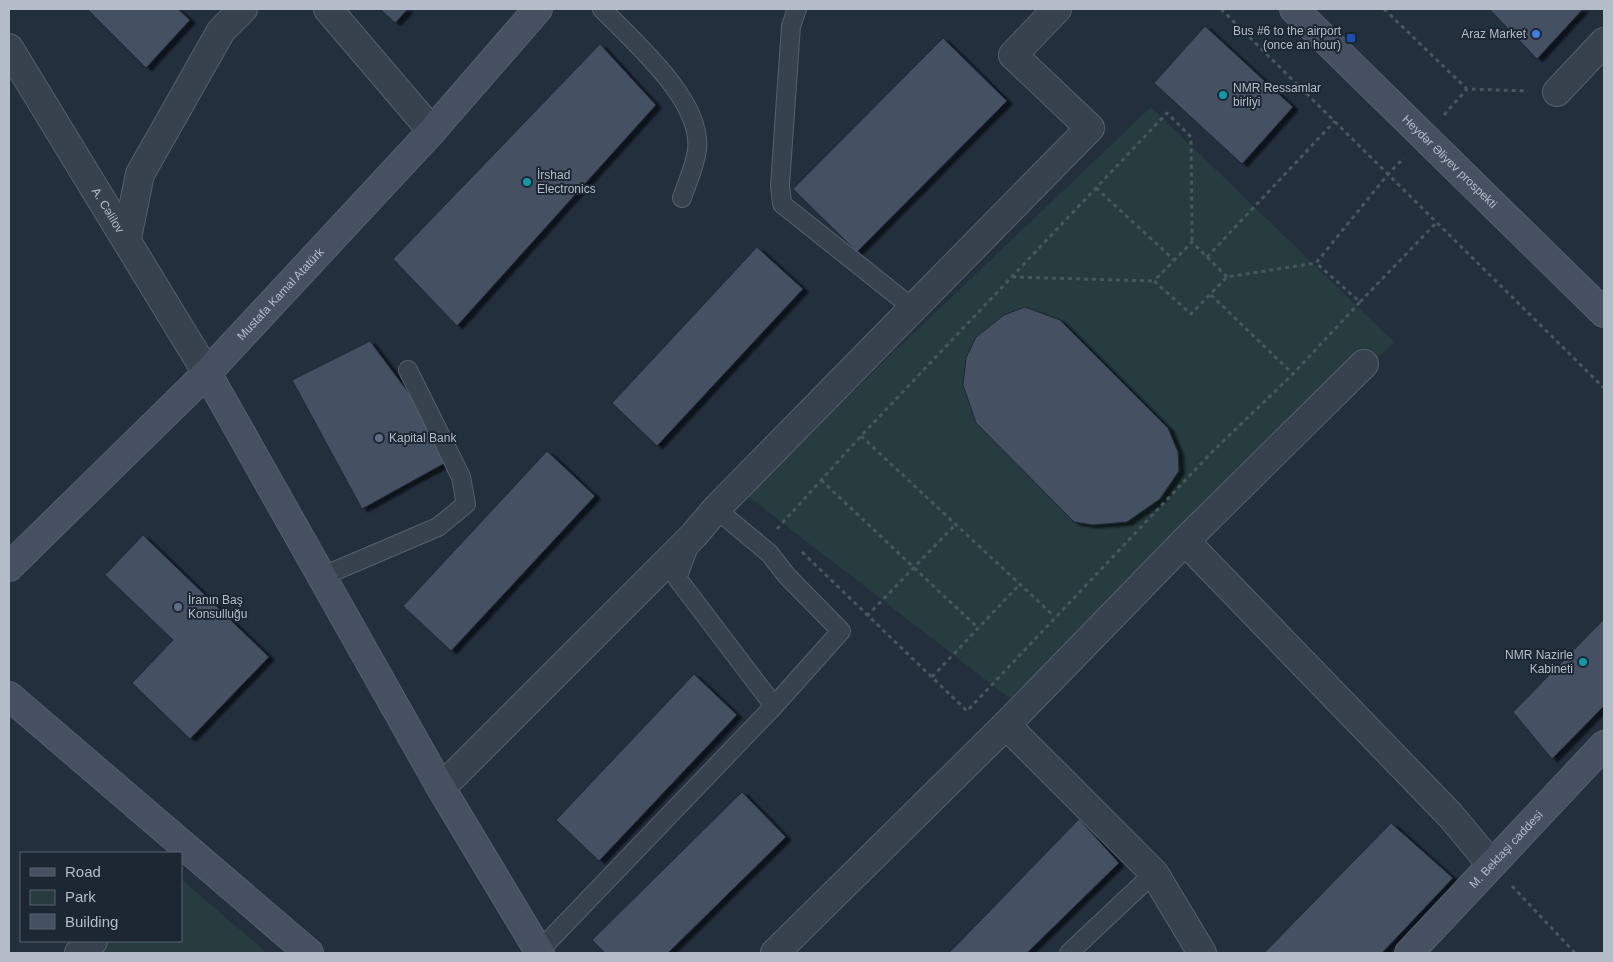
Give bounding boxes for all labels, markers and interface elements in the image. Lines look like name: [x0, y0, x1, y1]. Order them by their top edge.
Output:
place label: Bus #6 to the airport (once an hour): [1233, 24, 1342, 52]
place label: Araz Market: [1461, 27, 1527, 41]
marker: Araz Market: [1530, 28, 1542, 40]
marker: Bus #6 to the airport (once an hour): [1345, 32, 1357, 44]
place label: NMR Ressamlar birliyi: [1233, 81, 1321, 109]
marker: NMR Ressamlar birliyi: [1217, 89, 1229, 101]
street label: Heydər Əliyev prospekti: [1399, 112, 1500, 211]
place label: İrshad Electronics: [537, 168, 596, 196]
marker: İrshad Electronics: [521, 176, 533, 188]
street label: A. Cəlilov: [89, 185, 127, 236]
street label: Mustafa Kamal Atatürk: [234, 244, 327, 343]
place label: Kapital Bank: [389, 431, 457, 445]
marker: Kapital Bank: [373, 432, 385, 444]
place label: İranın Baş Konsulluğu: [188, 593, 247, 621]
marker: İranın Baş Konsulluğu: [172, 601, 184, 613]
place label: NMR Nazirle Kabineti: [1505, 648, 1573, 676]
marker: NMR Nazirle Kabineti: [1577, 656, 1589, 668]
street label: M. Bektaşi caddesi: [1467, 808, 1546, 891]
legend: [20, 852, 182, 942]
text: Road: [65, 863, 101, 880]
text: Park: [65, 888, 96, 905]
text: Building: [65, 913, 118, 930]

